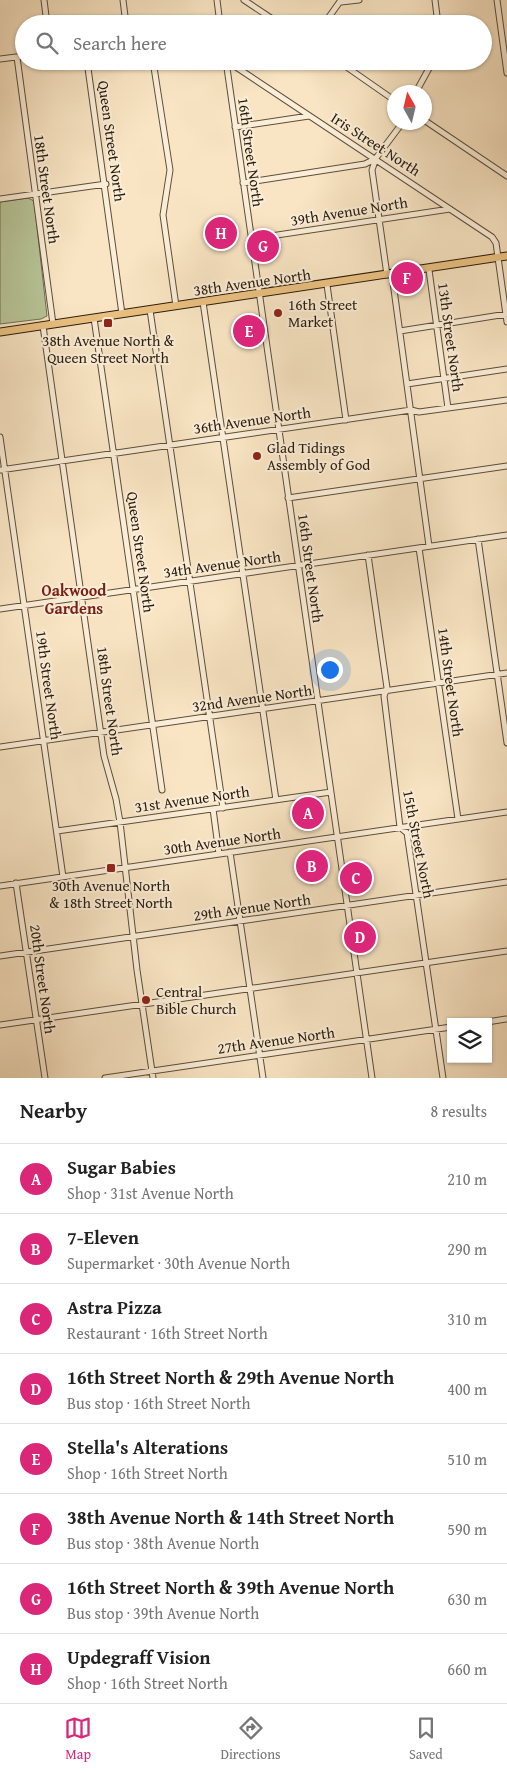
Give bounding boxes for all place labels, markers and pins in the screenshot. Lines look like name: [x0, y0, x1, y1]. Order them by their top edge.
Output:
pin: H: [205, 214, 237, 252]
pin: G: [247, 227, 279, 265]
pin: F: [391, 259, 423, 297]
place label: 16th Street Market: [288, 294, 358, 332]
marker: 16th Street Market: [272, 307, 284, 319]
pin: E: [233, 312, 265, 350]
marker: 38th Avenue North & Queen Street North: [102, 317, 114, 329]
place label: 38th Avenue North & Queen Street North: [42, 330, 175, 368]
place label: Glad Tidings Assembly of God: [267, 437, 370, 475]
marker: Glad Tidings Assembly of God: [251, 450, 263, 462]
pin: A: [292, 794, 324, 832]
pin: B: [296, 847, 328, 885]
pin: C: [340, 859, 372, 897]
marker: 30th Avenue North & 18th Street North: [105, 862, 117, 874]
place label: 30th Avenue North & 18th Street North: [49, 875, 173, 913]
pin: D: [344, 918, 376, 956]
place label: Central Bible Church: [156, 981, 237, 1019]
marker: Central Bible Church: [140, 994, 152, 1006]

